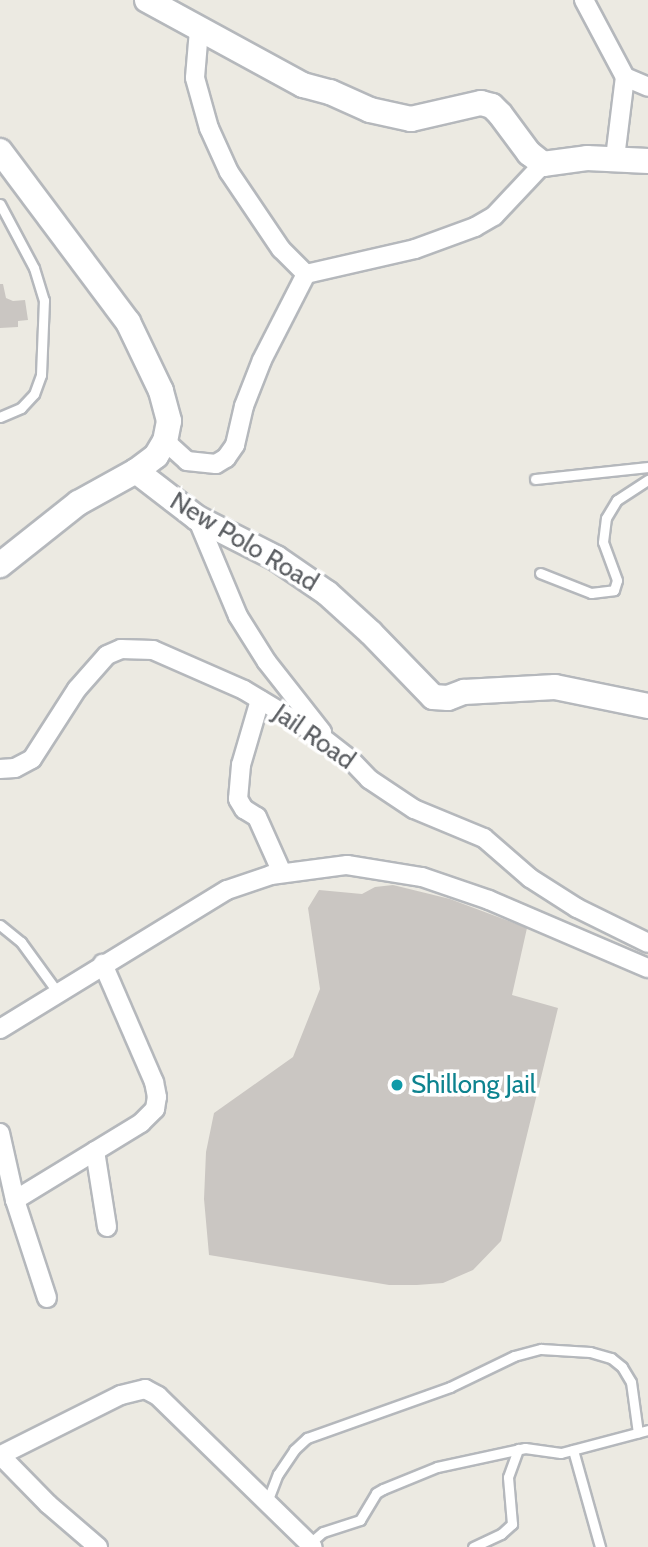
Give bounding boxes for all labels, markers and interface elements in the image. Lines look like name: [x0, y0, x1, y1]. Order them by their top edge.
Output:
street label: New Polo Road: [164, 486, 324, 598]
street label: Jail Road: [267, 698, 361, 776]
place label: Shillong Jail: [411, 1069, 536, 1101]
marker: Shillong Jail: [389, 1077, 405, 1093]

